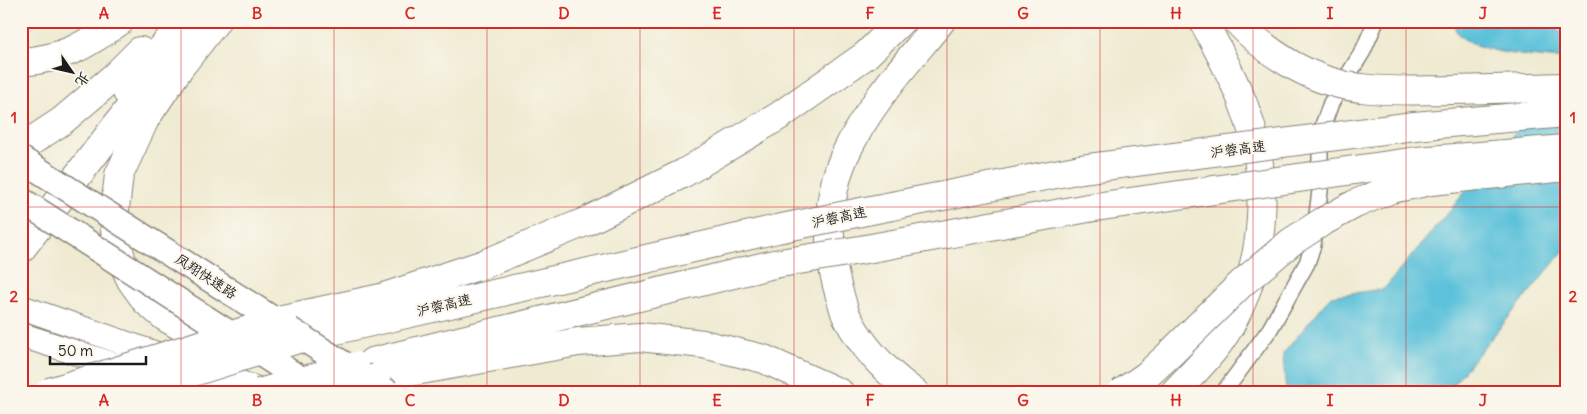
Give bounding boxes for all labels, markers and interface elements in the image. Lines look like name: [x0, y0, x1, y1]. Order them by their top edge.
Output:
text: A: [99, 3, 109, 23]
text: B: [252, 3, 263, 23]
text: C: [405, 3, 416, 23]
text: D: [558, 3, 570, 23]
text: E: [712, 3, 722, 23]
text: F: [865, 3, 875, 23]
text: G: [1017, 3, 1029, 23]
text: H: [1170, 3, 1182, 23]
text: I: [1327, 3, 1334, 23]
text: J: [1479, 3, 1488, 23]
north arrow: [48, 48, 98, 98]
text: 北: [71, 68, 94, 90]
text: 1: [11, 107, 17, 127]
text: 1: [1570, 107, 1576, 127]
street label: 沪蓉高速: [1209, 137, 1267, 161]
street label: 沪蓉高速: [810, 202, 868, 232]
street label: 凤翔快速路: [172, 249, 240, 303]
text: 2: [10, 286, 19, 306]
text: 2: [1569, 286, 1578, 306]
street label: 沪蓉高速: [415, 290, 473, 320]
scale bar: [50, 334, 146, 366]
text: 50 m: [58, 341, 93, 360]
text: A: [99, 390, 109, 410]
text: B: [252, 390, 263, 410]
text: C: [405, 390, 416, 410]
text: D: [558, 390, 570, 410]
text: E: [712, 390, 722, 410]
text: F: [865, 390, 875, 410]
text: G: [1017, 390, 1029, 410]
text: H: [1170, 390, 1182, 410]
text: I: [1327, 390, 1334, 410]
text: J: [1479, 390, 1488, 410]

